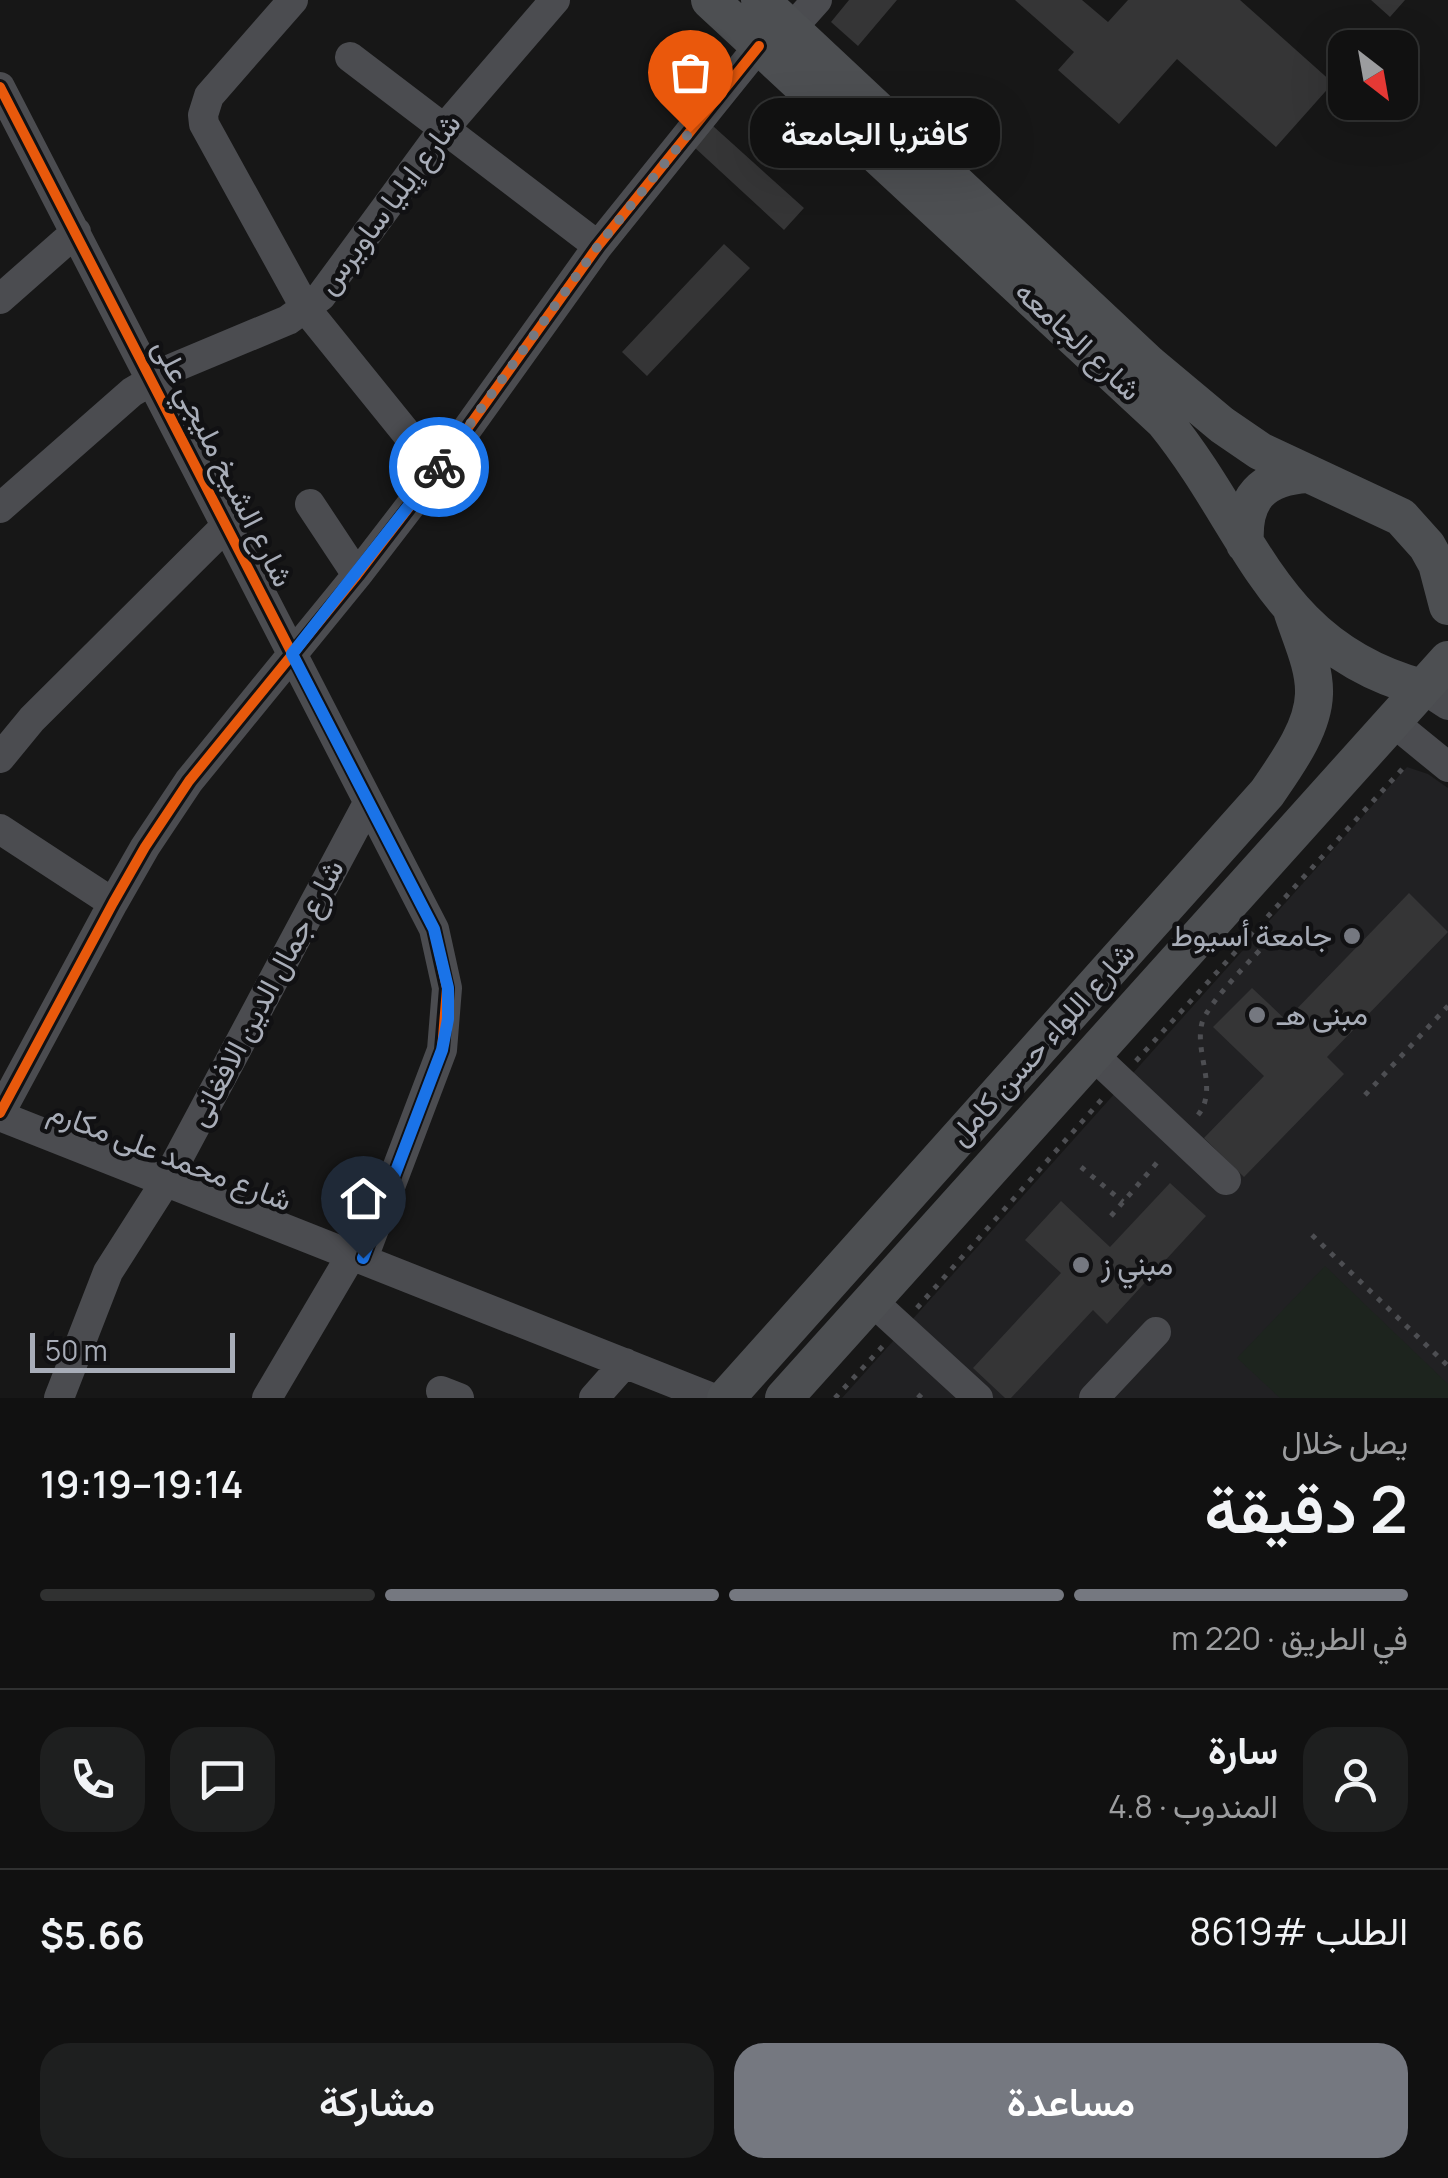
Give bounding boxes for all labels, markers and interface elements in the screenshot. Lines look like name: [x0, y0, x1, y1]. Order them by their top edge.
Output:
pin: [648, 30, 733, 133]
north arrow: [1328, 30, 1418, 120]
map controls: [1328, 30, 1418, 120]
icon: bag: [663, 45, 718, 100]
callout: كافتريا الجامعة: [750, 97, 1000, 167]
street label: شارع إيليا ساويرس: [306, 104, 470, 303]
text: كافتريا الجامعة: [781, 111, 969, 155]
street label: شارع الجامعه: [1006, 271, 1151, 410]
street label: شارع الشيخ مليجي على: [140, 331, 305, 596]
courier: [389, 417, 489, 517]
icon: bike: [412, 440, 467, 495]
street label: شارع جمال الدين الافغانى: [177, 852, 353, 1134]
place label: جامعة أسيوط: [1171, 914, 1332, 955]
marker: جامعة أسيوط: [1341, 925, 1363, 947]
street label: شارع اللواء حسن كامل: [939, 933, 1144, 1154]
place label: مبنى هـ: [1276, 993, 1368, 1034]
marker: مبنى هـ: [1246, 1004, 1268, 1026]
street label: شارع محمد على مكارم: [43, 1089, 298, 1221]
pin: [321, 1156, 406, 1259]
icon: home: [336, 1171, 391, 1226]
place label: مبني ز: [1100, 1243, 1173, 1289]
marker: مبني ز: [1070, 1254, 1092, 1276]
scale bar: [30, 1328, 235, 1372]
text: 50 m: [45, 1331, 108, 1369]
text: يصل خلال: [1281, 1420, 1408, 1464]
text: 19:14–19:19: [40, 1457, 243, 1509]
text: 2 دقيقة: [1204, 1464, 1408, 1553]
text: في الطريق · 220 m: [1171, 1616, 1408, 1660]
text: سارة: [1208, 1723, 1278, 1775]
button: phone: [40, 1727, 145, 1832]
button: chat: [170, 1727, 275, 1832]
button: person: [1303, 1727, 1408, 1832]
text: المندوب · 4.8: [1108, 1784, 1278, 1828]
text: الطلب #8619: [1189, 1904, 1408, 1956]
text: $5.66: [40, 1908, 145, 1960]
button: مشاركة: [40, 2043, 714, 2158]
button: مساعدة: [734, 2043, 1408, 2158]

